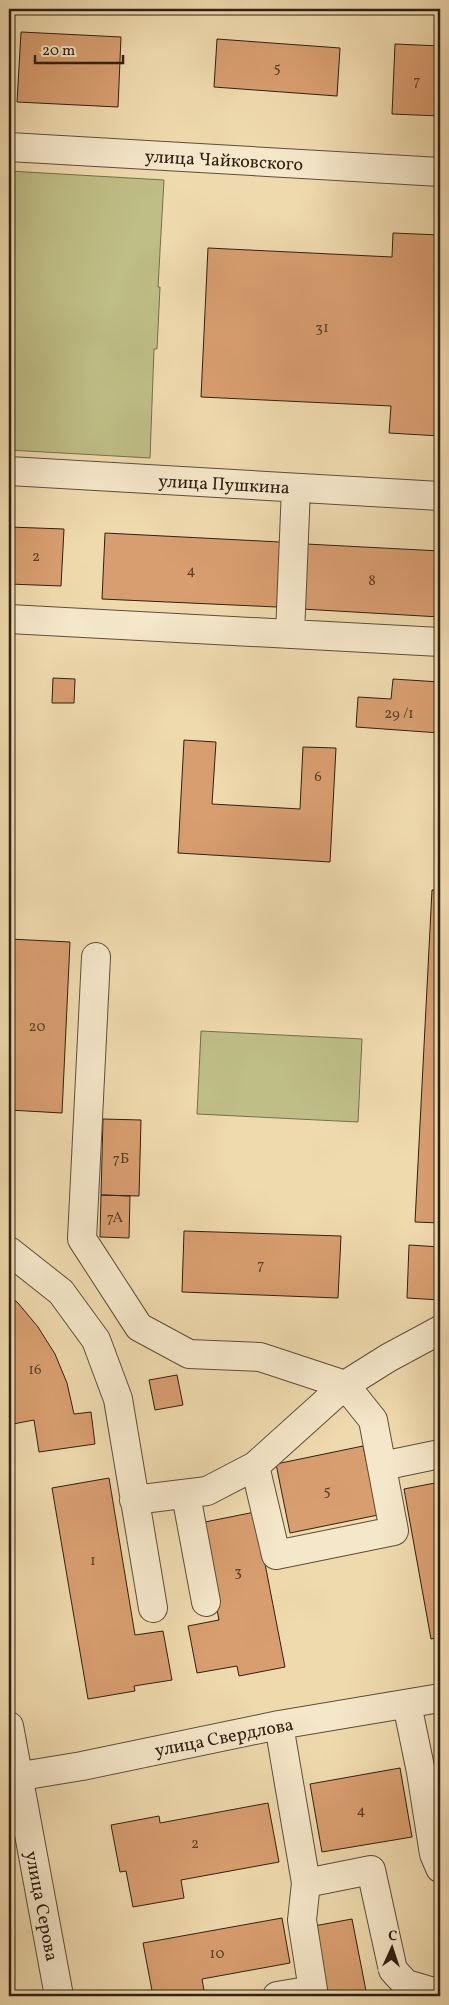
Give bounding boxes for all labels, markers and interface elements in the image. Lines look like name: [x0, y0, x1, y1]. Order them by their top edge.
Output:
scale bar: [35, 32, 122, 64]
text: 20 m: [42, 41, 75, 62]
house number: 5: [273, 58, 281, 79]
house number: 7: [413, 71, 421, 92]
street label: улица Чайковского: [144, 145, 304, 178]
house number: 31: [315, 318, 329, 339]
street label: улица Пушкина: [157, 470, 290, 501]
house number: 2: [32, 547, 40, 568]
house number: 4: [187, 561, 196, 582]
house number: 8: [368, 571, 376, 592]
house number: 29 /1: [384, 704, 414, 725]
house number: 6: [314, 767, 322, 788]
house number: 20: [29, 1017, 45, 1038]
house number: 7Б: [113, 1149, 129, 1170]
house number: 7А: [107, 1208, 124, 1229]
house number: 7: [257, 1255, 265, 1276]
house number: 16: [28, 1360, 42, 1381]
house number: 5: [323, 1481, 331, 1502]
house number: 1: [90, 1551, 96, 1572]
house number: 3: [234, 1562, 242, 1583]
street label: улица Свердлова: [153, 1713, 296, 1764]
house number: 4: [357, 1801, 366, 1822]
house number: 2: [191, 1834, 199, 1855]
street label: улица Серова: [18, 1849, 63, 1964]
north arrow: [366, 1922, 416, 1972]
text: С: [388, 1927, 398, 1946]
house number: 10: [210, 1944, 224, 1965]

